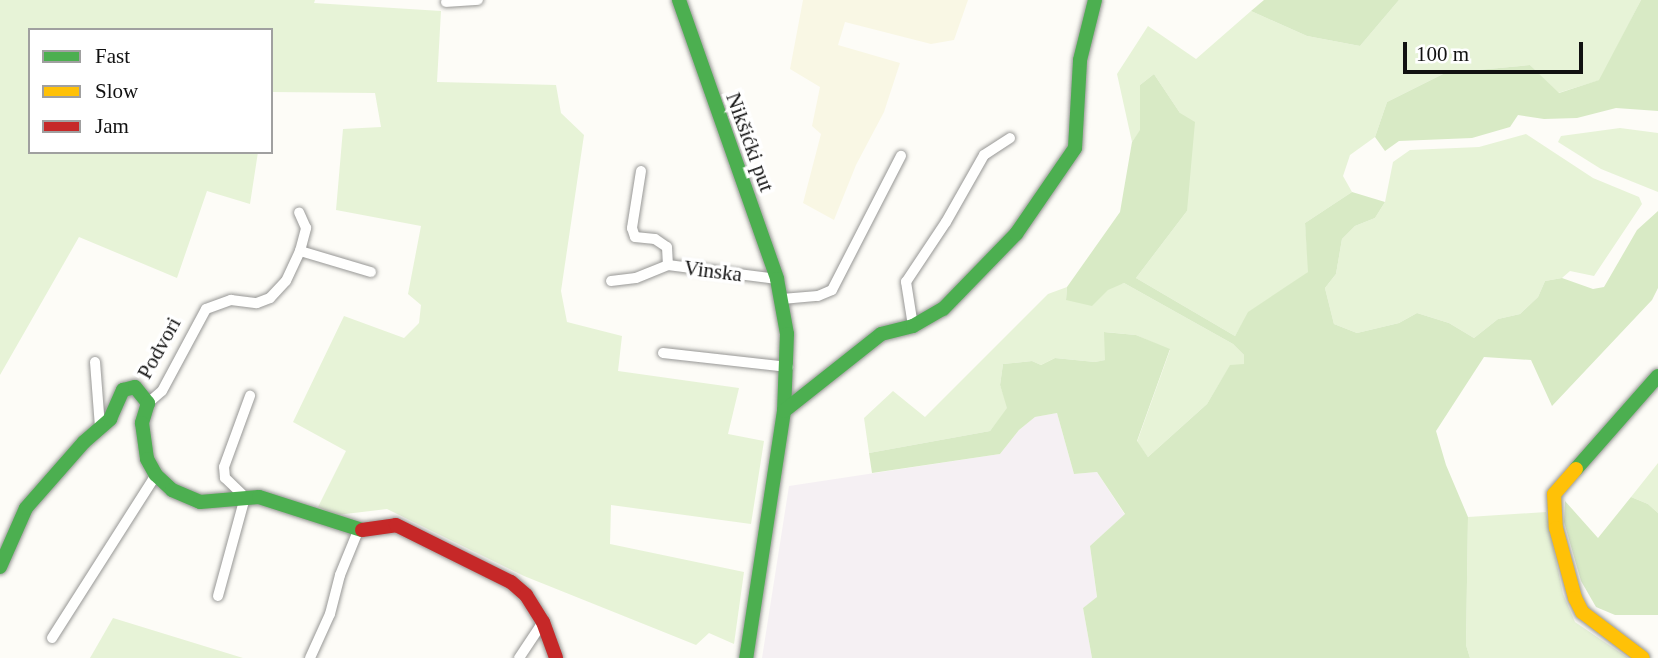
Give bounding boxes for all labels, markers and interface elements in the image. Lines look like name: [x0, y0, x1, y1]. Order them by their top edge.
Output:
legend: [28, 28, 273, 154]
scale bar: [1406, 28, 1586, 72]
text: 100 m: [1416, 42, 1469, 66]
text: Fast: [95, 44, 130, 68]
text: Slow: [95, 79, 138, 103]
street label: Nikšićki put: [721, 89, 779, 195]
text: Jam: [95, 114, 129, 138]
street label: Vinska: [683, 255, 743, 287]
street label: Podvori: [132, 313, 186, 383]

